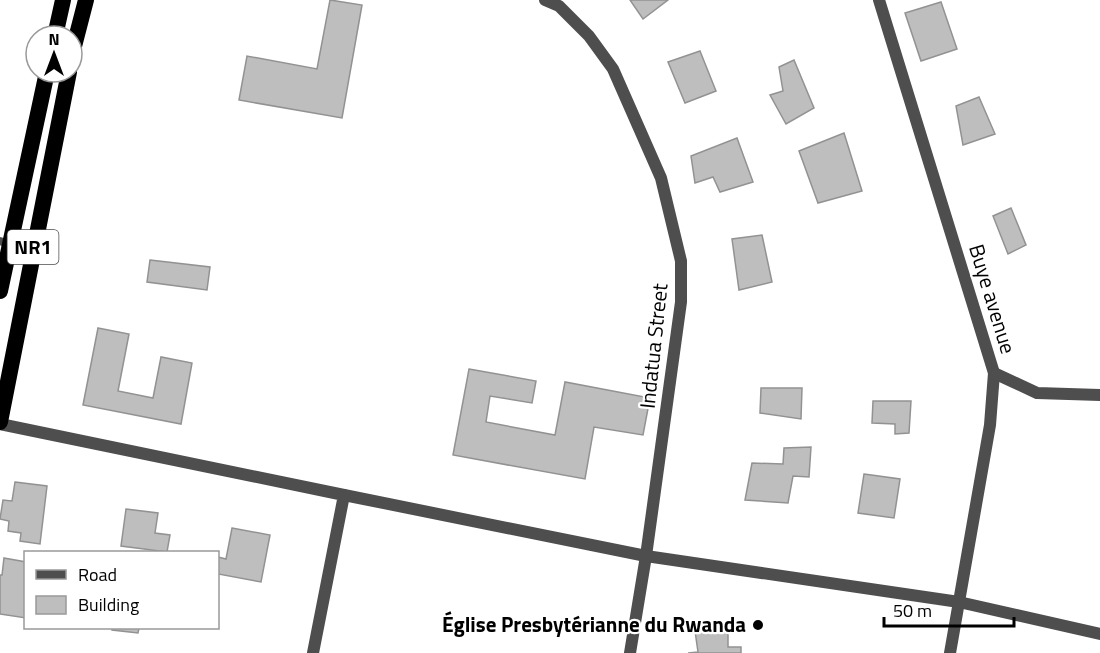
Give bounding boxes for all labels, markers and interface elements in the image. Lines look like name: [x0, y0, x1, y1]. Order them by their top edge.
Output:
north arrow: [24, 24, 84, 84]
text: N: [48, 27, 60, 51]
road number: NR1: [8, 230, 58, 264]
street label: Buye avenue: [961, 240, 1025, 358]
street label: Indatua Street: [631, 281, 676, 410]
legend: [24, 551, 219, 629]
text: Road: [78, 561, 117, 588]
scale bar: [884, 590, 1014, 628]
text: Building: [78, 591, 139, 618]
text: 50 m: [893, 597, 932, 624]
place label: Église Presbytérianne du Rwanda: [442, 608, 746, 640]
marker: Église Presbytérianne du Rwanda: [751, 618, 765, 632]

